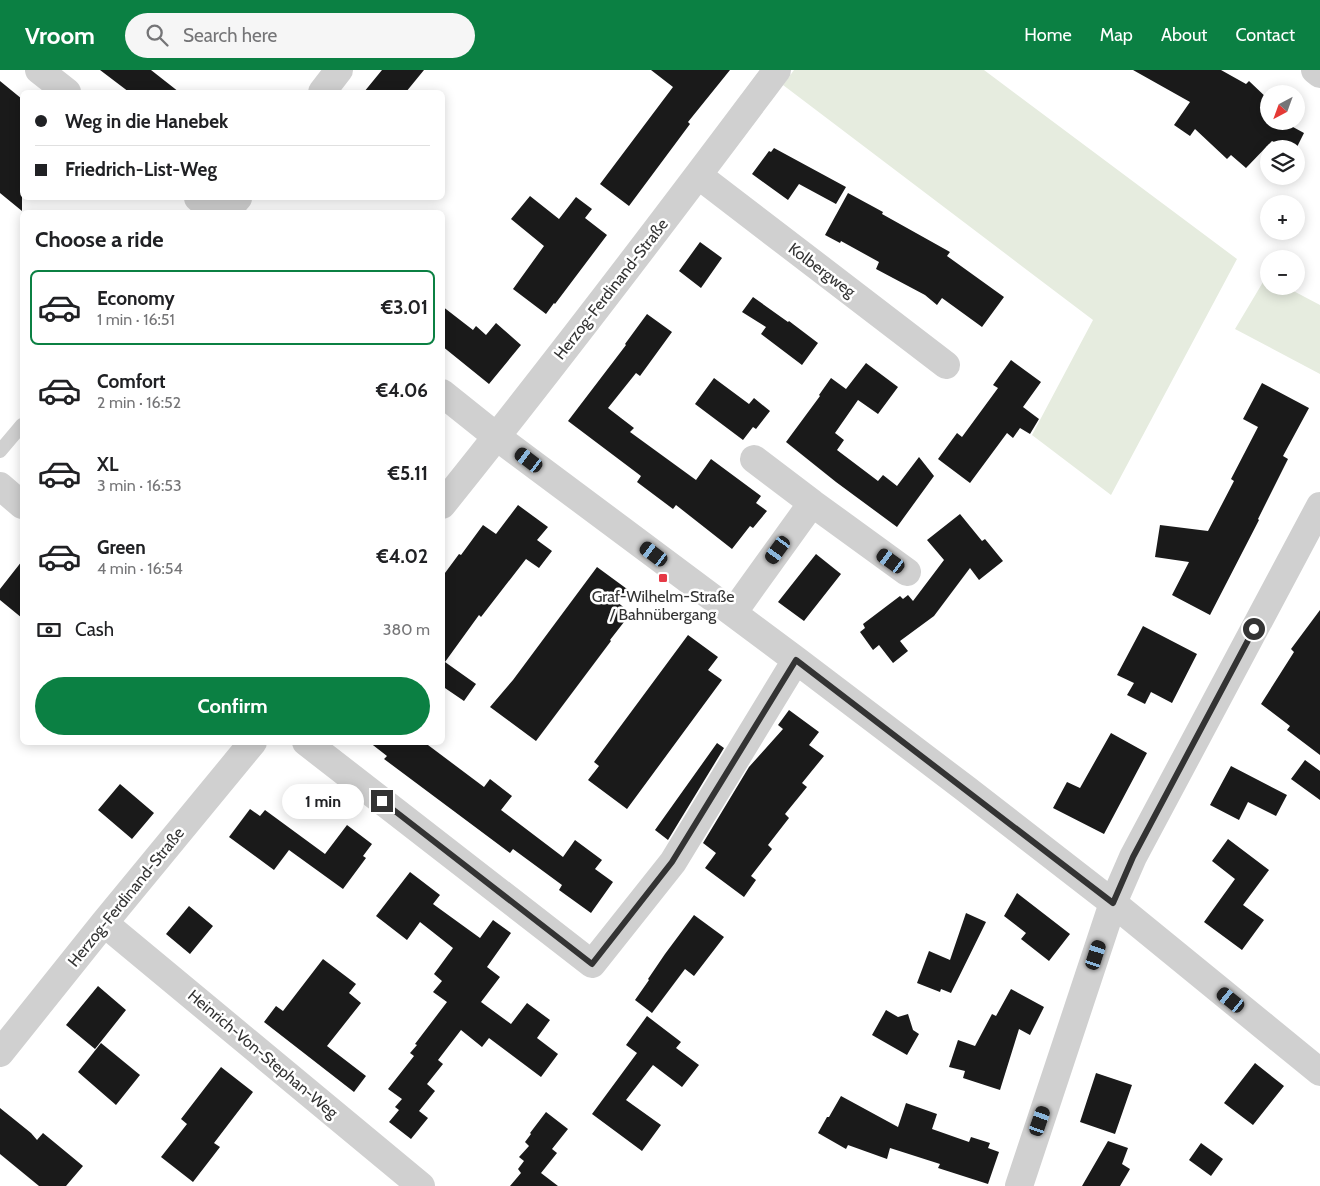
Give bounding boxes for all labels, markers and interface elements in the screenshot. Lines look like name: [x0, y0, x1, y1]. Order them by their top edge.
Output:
search box: [125, 13, 475, 58]
text: Vroom: [25, 21, 95, 50]
icon: search: [143, 21, 171, 49]
text: Search here: [183, 24, 277, 47]
text: Home: [1024, 24, 1072, 46]
text: Map: [1100, 24, 1133, 46]
text: About: [1161, 24, 1207, 46]
text: Contact: [1235, 24, 1295, 46]
north arrow: [1260, 85, 1305, 130]
map controls: [1260, 85, 1305, 295]
text: Weg in die Hanebek: [65, 110, 228, 133]
button: layers: [1260, 140, 1305, 185]
text: Friedrich-List-Weg: [65, 158, 217, 181]
button: +: [1260, 195, 1305, 240]
street label: Herzog-Ferdinand-Straße: [550, 215, 672, 363]
text: Choose a ride: [35, 226, 164, 253]
street label: Kolbergweg: [785, 239, 860, 302]
button: −: [1260, 250, 1305, 295]
icon: car: [37, 285, 82, 330]
text: Economy: [97, 287, 175, 310]
text: €3.01: [381, 296, 428, 319]
text: 1 min · 16:51: [97, 310, 175, 329]
icon: car: [37, 368, 82, 413]
text: Comfort: [97, 370, 166, 393]
text: €4.06: [376, 379, 428, 402]
text: 2 min · 16:52: [97, 393, 181, 412]
car: [512, 445, 545, 475]
icon: car: [37, 451, 82, 496]
text: XL: [97, 453, 118, 476]
text: €5.11: [388, 462, 428, 485]
text: 3 min · 16:53: [97, 476, 182, 495]
car: [763, 533, 792, 567]
icon: car: [37, 534, 82, 579]
text: Green: [97, 536, 146, 559]
car: [637, 539, 670, 569]
text: €4.02: [377, 545, 428, 568]
car: [874, 546, 907, 576]
text: 4 min · 16:54: [97, 559, 183, 578]
marker: Graf-Wilhelm-Straße / Bahnübergang: [657, 572, 669, 584]
place label: Graf-Wilhelm-Straße / Bahnübergang: [592, 587, 734, 624]
icon: cash: [35, 616, 63, 644]
text: Cash: [75, 618, 114, 641]
route start: [1243, 618, 1265, 640]
text: 380 m: [383, 620, 430, 639]
button: Confirm: [35, 677, 430, 735]
callout: 1 min: [282, 784, 364, 818]
route end: [371, 790, 393, 812]
text: 1 min: [305, 792, 341, 811]
street label: Herzog-Ferdinand-Straße: [64, 824, 188, 970]
car: [1084, 938, 1107, 972]
car: [1214, 985, 1247, 1015]
street label: Heinrich-Von-Stephan-Weg: [184, 986, 343, 1123]
car: [1028, 1104, 1051, 1138]

